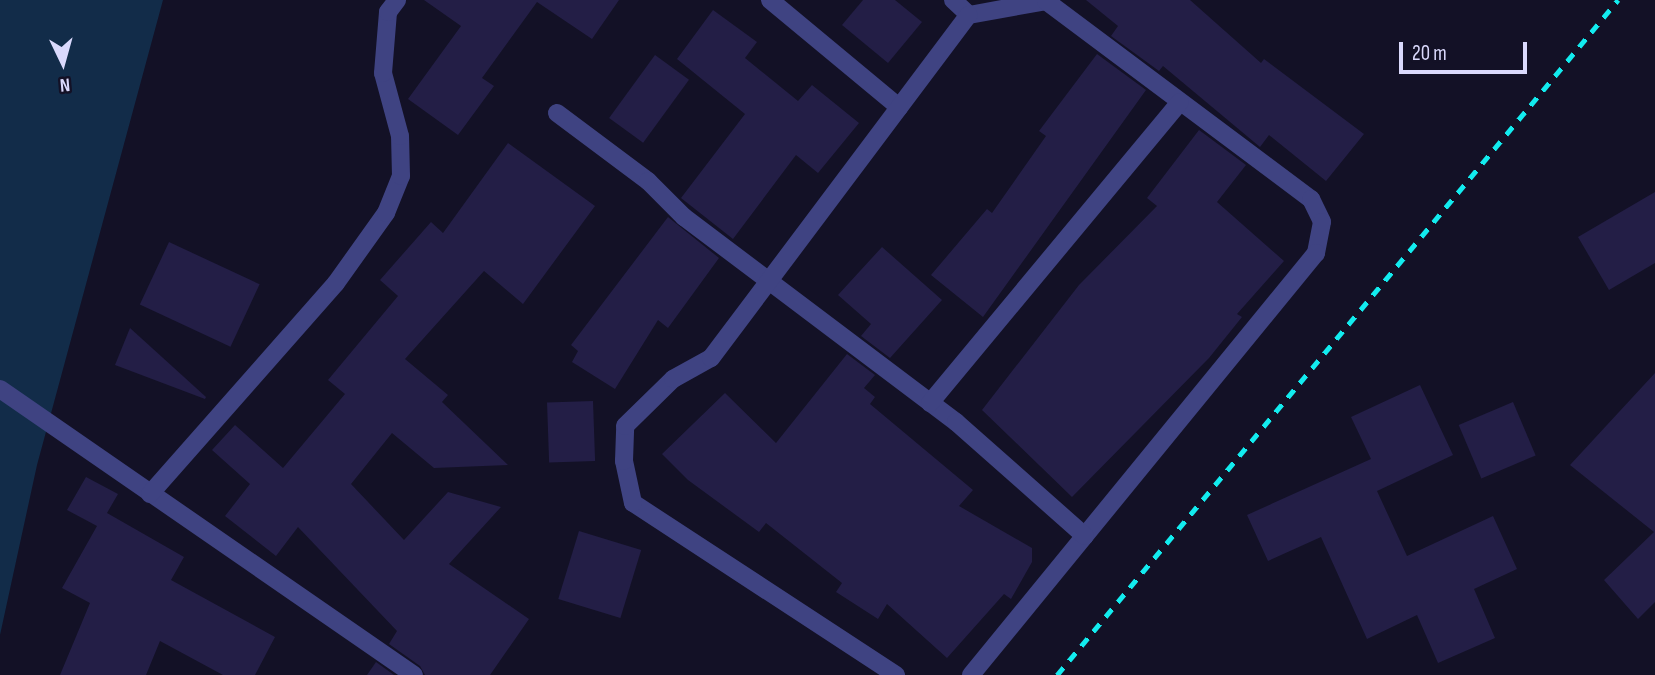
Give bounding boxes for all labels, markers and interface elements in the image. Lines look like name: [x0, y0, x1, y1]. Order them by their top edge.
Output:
north arrow: [28, 28, 98, 98]
scale bar: [1403, 28, 1531, 72]
text: 20 m: [1412, 41, 1447, 66]
text: N: [59, 73, 71, 96]

